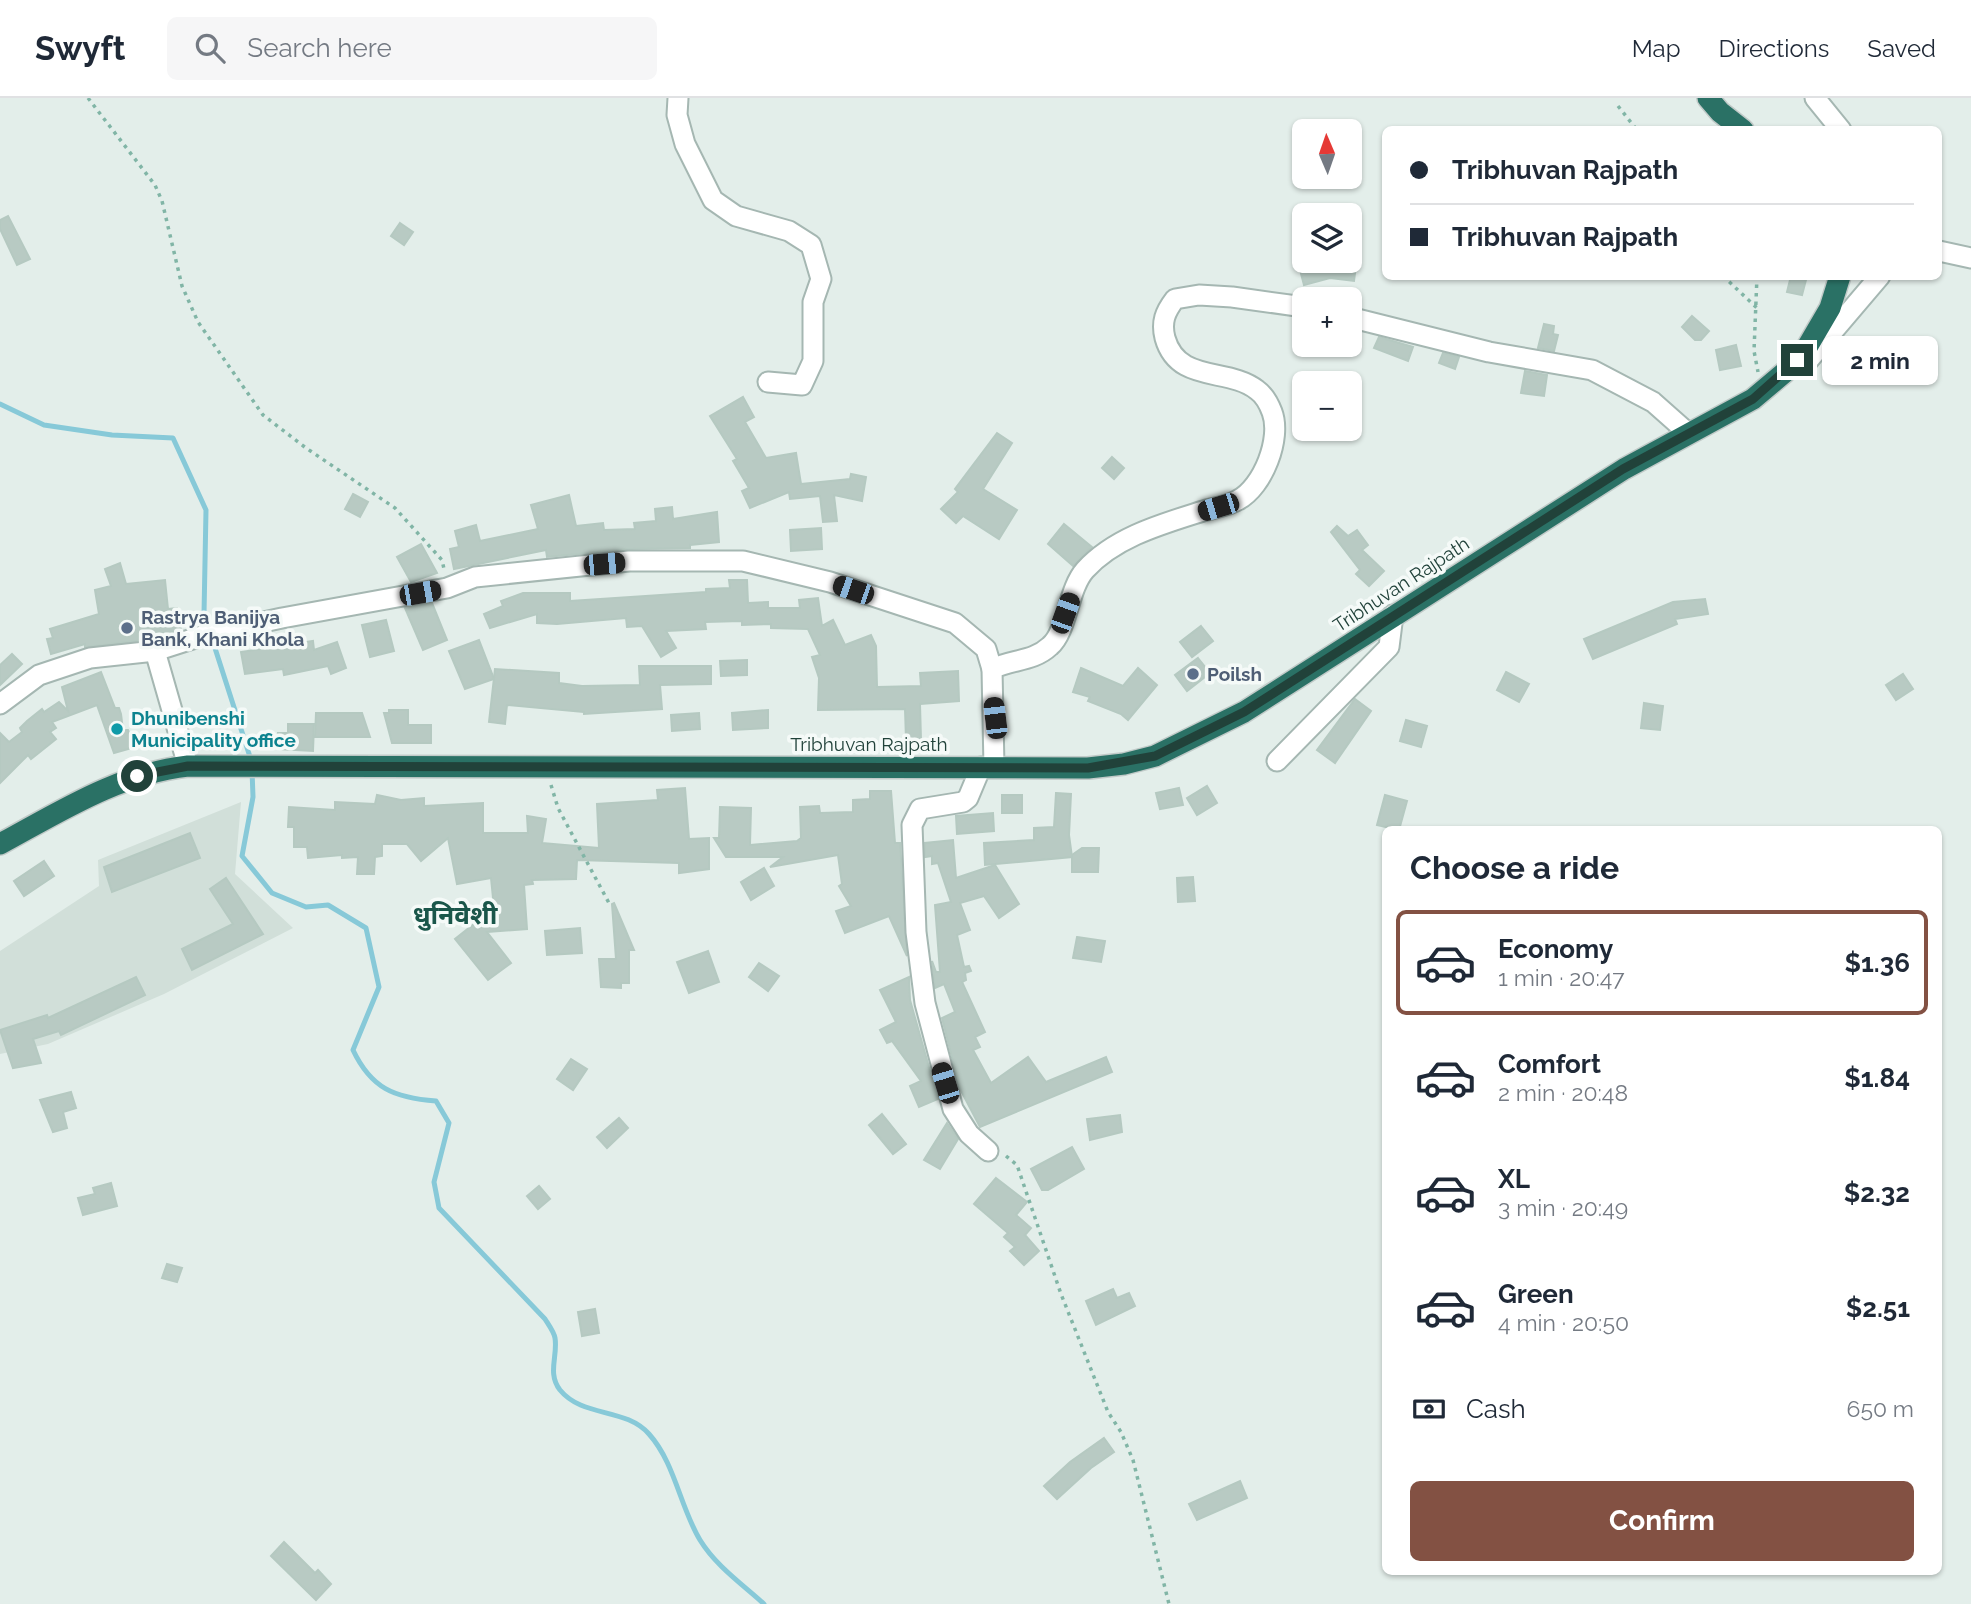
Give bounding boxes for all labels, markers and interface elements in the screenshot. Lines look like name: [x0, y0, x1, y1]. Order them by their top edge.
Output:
search box: [167, 17, 657, 80]
text: Swyft: [35, 29, 125, 68]
icon: search: [191, 29, 229, 67]
text: Search here: [247, 33, 392, 63]
text: Map: [1632, 34, 1681, 63]
text: Directions: [1719, 34, 1829, 63]
text: Saved: [1867, 34, 1936, 63]
north arrow: [1292, 119, 1362, 189]
map controls: [1292, 119, 1362, 441]
text: Tribhuvan Rajpath: [1452, 155, 1678, 185]
button: layers: [1292, 203, 1362, 273]
text: Tribhuvan Rajpath: [1452, 222, 1678, 252]
button: +: [1292, 287, 1362, 357]
callout: 2 min: [1822, 336, 1937, 384]
route end: [1781, 344, 1813, 376]
text: 2 min: [1850, 347, 1910, 374]
button: −: [1292, 371, 1362, 441]
car: [1195, 491, 1242, 523]
street label: Tribhuvan Rajpath: [1329, 532, 1473, 636]
car: [583, 552, 626, 576]
car: [830, 573, 877, 607]
car: [398, 579, 443, 607]
car: [1048, 590, 1083, 636]
place label: Rastrya Banijya Bank, Khani Khola: [141, 606, 305, 650]
marker: Rastrya Banijya Bank, Khani Khola: [119, 620, 135, 636]
place label: Poilsh: [1207, 663, 1262, 685]
marker: Poilsh: [1185, 666, 1201, 682]
car: [983, 696, 1008, 740]
place label: Dhunibenshi Municipality office: [131, 707, 296, 751]
marker: Dhunibenshi Municipality office: [109, 721, 125, 737]
street label: Tribhuvan Rajpath: [790, 733, 948, 755]
route start: [121, 760, 153, 792]
text: Choose a ride: [1410, 849, 1619, 886]
district label: धुनिवेशी: [413, 900, 499, 931]
icon: car: [1414, 931, 1477, 994]
text: Economy: [1498, 934, 1613, 964]
text: $1.36: [1845, 948, 1910, 978]
text: 1 min · 20:47: [1498, 964, 1624, 991]
icon: car: [1414, 1046, 1477, 1109]
text: Comfort: [1498, 1049, 1601, 1079]
car: [929, 1060, 962, 1106]
text: $1.84: [1844, 1063, 1910, 1093]
text: 2 min · 20:48: [1498, 1079, 1628, 1106]
icon: car: [1414, 1161, 1477, 1224]
text: XL: [1498, 1164, 1530, 1194]
text: $2.32: [1844, 1178, 1910, 1208]
text: 3 min · 20:49: [1498, 1194, 1628, 1221]
icon: car: [1414, 1276, 1477, 1339]
text: Green: [1498, 1279, 1574, 1309]
text: $2.51: [1846, 1293, 1910, 1323]
text: 4 min · 20:50: [1498, 1309, 1629, 1336]
icon: cash: [1410, 1390, 1448, 1428]
text: Cash: [1466, 1394, 1526, 1424]
text: 650 m: [1847, 1395, 1914, 1422]
button: Confirm: [1410, 1481, 1914, 1561]

